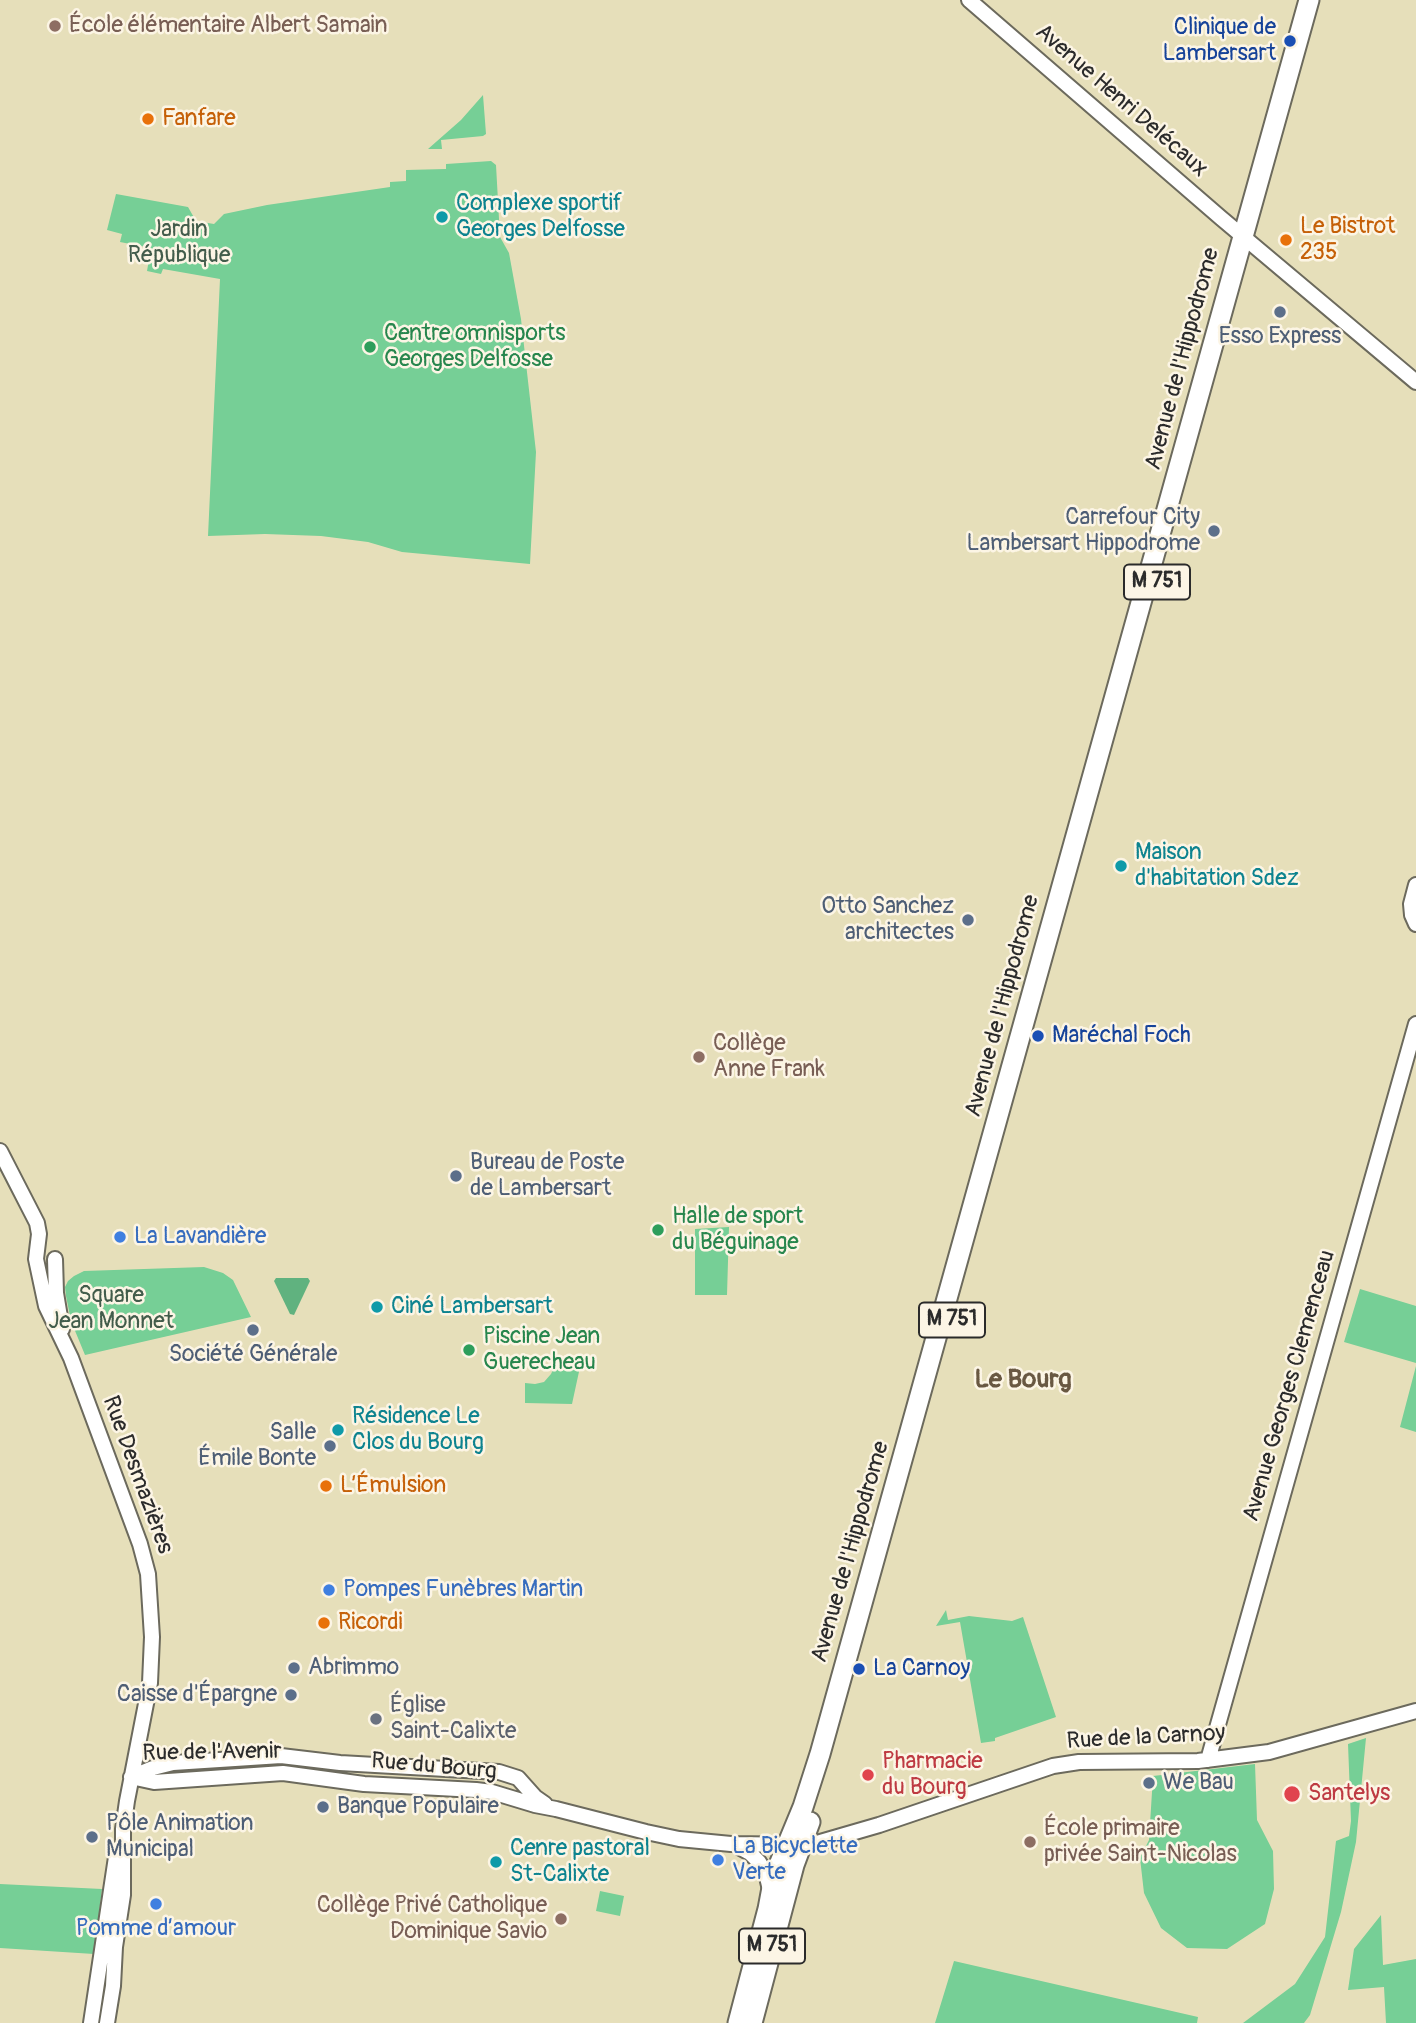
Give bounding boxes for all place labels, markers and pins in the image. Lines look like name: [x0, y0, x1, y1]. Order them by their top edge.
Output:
place label: École élémentaire Albert Samain: [69, 12, 388, 40]
place label: Clinique de Lambersart: [1163, 14, 1276, 68]
marker: École élémentaire Albert Samain: [47, 18, 63, 34]
marker: Clinique de Lambersart: [1282, 33, 1298, 49]
place label: Fanfare: [162, 105, 236, 133]
marker: Fanfare: [140, 111, 156, 127]
place label: Complexe sportif Georges Delfosse: [456, 190, 625, 244]
marker: Complexe sportif Georges Delfosse: [434, 209, 450, 225]
place label: Le Bistrot 235: [1300, 213, 1395, 267]
marker: Le Bistrot 235: [1278, 232, 1294, 248]
marker: Esso Express: [1272, 304, 1288, 320]
place label: Centre omnisports Georges Delfosse: [384, 320, 566, 374]
place label: Esso Express: [1219, 323, 1341, 351]
marker: Centre omnisports Georges Delfosse: [362, 339, 378, 355]
place label: Carrefour City Lambersart Hippodrome: [966, 504, 1200, 558]
marker: Carrefour City Lambersart Hippodrome: [1206, 523, 1222, 539]
place label: Maison d'habitation Sdez: [1135, 839, 1299, 893]
marker: Maison d'habitation Sdez: [1113, 858, 1129, 874]
place label: Otto Sanchez architectes: [821, 893, 954, 947]
marker: Otto Sanchez architectes: [960, 912, 976, 928]
place label: Maréchal Foch: [1052, 1022, 1191, 1050]
marker: Maréchal Foch: [1030, 1028, 1046, 1044]
place label: Collège Anne Frank: [713, 1030, 825, 1084]
marker: Collège Anne Frank: [691, 1049, 707, 1065]
place label: Bureau de Poste de Lambersart: [470, 1149, 624, 1203]
marker: Bureau de Poste de Lambersart: [448, 1168, 464, 1184]
place label: Halle de sport du Béguinage: [672, 1203, 803, 1257]
marker: Halle de sport du Béguinage: [650, 1222, 666, 1238]
place label: La Lavandière: [134, 1223, 266, 1251]
marker: La Lavandière: [112, 1229, 128, 1245]
place label: Ciné Lambersart: [391, 1293, 553, 1321]
marker: Ciné Lambersart: [369, 1299, 385, 1315]
marker: Société Générale: [245, 1322, 261, 1338]
place label: Piscine Jean Guerecheau: [483, 1323, 600, 1377]
place label: Société Générale: [169, 1341, 337, 1369]
marker: Piscine Jean Guerecheau: [461, 1342, 477, 1358]
place label: Résidence Le Clos du Bourg: [352, 1403, 484, 1457]
place label: Salle Émile Bonte: [198, 1419, 316, 1473]
marker: Résidence Le Clos du Bourg: [330, 1422, 346, 1438]
marker: Salle Émile Bonte: [322, 1438, 338, 1454]
place label: L’Émulsion: [340, 1472, 446, 1500]
marker: L’Émulsion: [318, 1478, 334, 1494]
place label: Pompes Funèbres Martin: [343, 1576, 583, 1604]
marker: Pompes Funèbres Martin: [321, 1582, 337, 1598]
place label: Ricordi: [338, 1609, 403, 1637]
marker: Ricordi: [316, 1615, 332, 1631]
place label: Abrimmo: [308, 1654, 399, 1682]
place label: La Carnoy: [873, 1655, 970, 1683]
marker: Abrimmo: [286, 1660, 302, 1676]
marker: La Carnoy: [851, 1661, 867, 1677]
place label: Caisse d'Épargne: [117, 1681, 277, 1709]
marker: Caisse d'Épargne: [283, 1687, 299, 1703]
place label: Église Saint-Calixte: [390, 1692, 516, 1746]
marker: Église Saint-Calixte: [368, 1711, 384, 1727]
place label: Pharmacie du Bourg: [882, 1748, 983, 1802]
marker: Pharmacie du Bourg: [860, 1767, 876, 1783]
place label: We Bau: [1163, 1769, 1234, 1797]
marker: We Bau: [1141, 1775, 1157, 1791]
place label: Santelys: [1308, 1780, 1390, 1808]
marker: Santelys: [1282, 1784, 1302, 1804]
place label: Banque Populaire: [337, 1793, 499, 1821]
marker: Banque Populaire: [315, 1799, 331, 1815]
place label: Pôle Animation Municipal: [106, 1810, 253, 1864]
place label: École primaire privée Saint-Nicolas: [1044, 1815, 1237, 1869]
marker: Pôle Animation Municipal: [84, 1829, 100, 1845]
place label: La Bicyclette Verte: [732, 1833, 858, 1887]
marker: École primaire privée Saint-Nicolas: [1022, 1834, 1038, 1850]
place label: Cenre pastoral St-Calixte: [510, 1835, 650, 1889]
marker: La Bicyclette Verte: [710, 1852, 726, 1868]
marker: Cenre pastoral St-Calixte: [488, 1854, 504, 1870]
place label: Collège Privé Catholique Dominique Savio: [317, 1892, 547, 1946]
marker: Pomme d’amour: [148, 1896, 164, 1912]
marker: Collège Privé Catholique Dominique Savio: [553, 1911, 569, 1927]
place label: Pomme d’amour: [76, 1915, 236, 1943]

